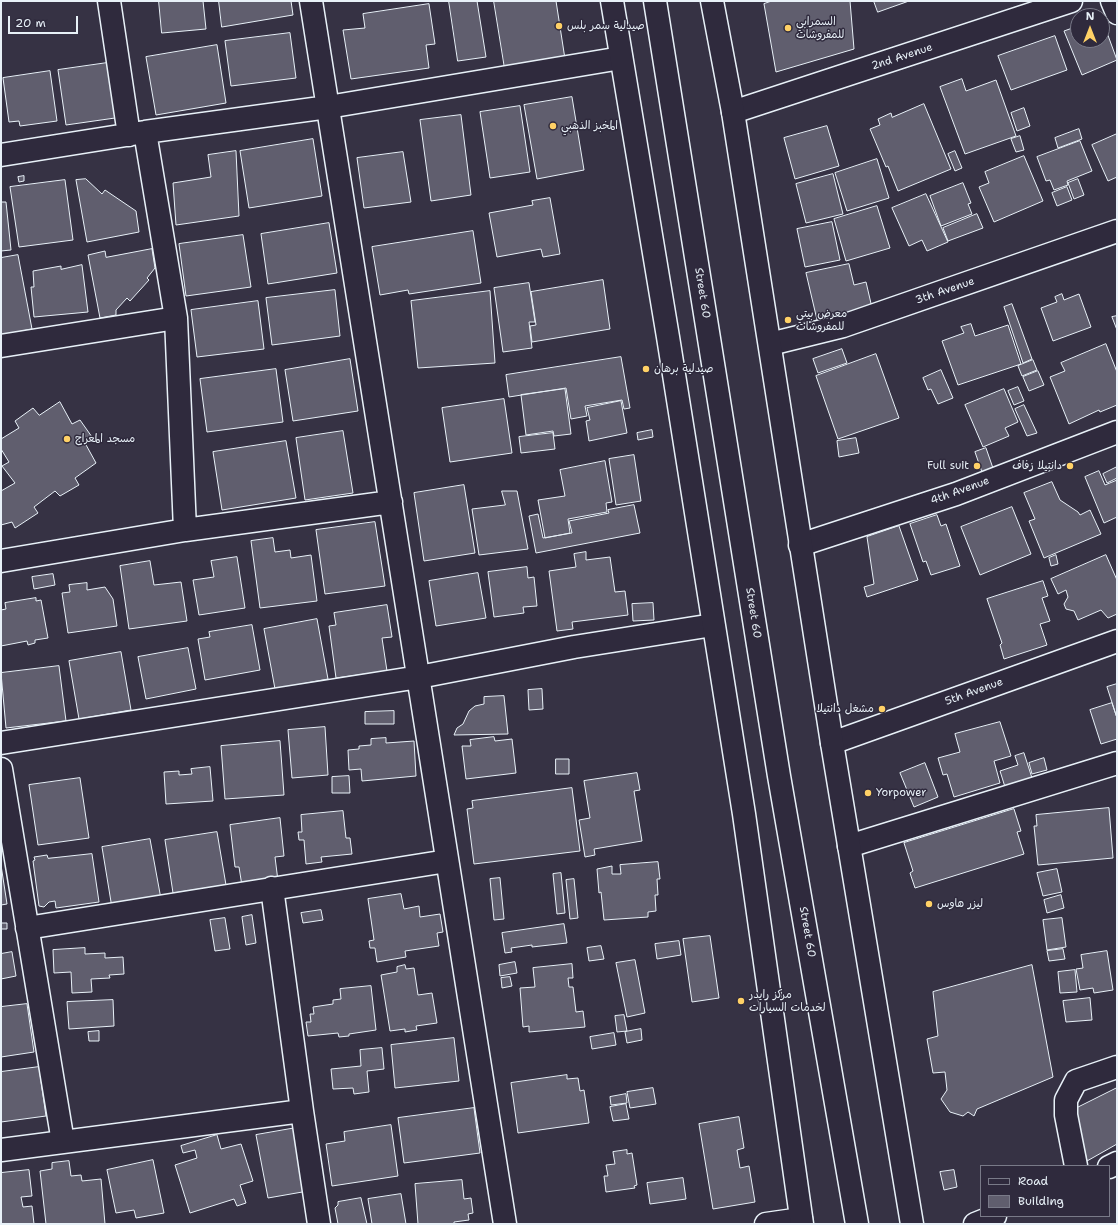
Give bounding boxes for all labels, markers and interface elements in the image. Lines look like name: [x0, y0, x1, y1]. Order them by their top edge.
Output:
scale bar: [10, 8, 80, 34]
north arrow: [1070, 8, 1110, 48]
text: N: [1086, 9, 1094, 24]
text: 20 m: [15, 15, 46, 31]
place label: السمرابي للمفروشات: [796, 15, 844, 41]
place label: صيدلية سمر بلس: [567, 19, 645, 33]
marker: صيدلية سمر بلس: [554, 21, 564, 31]
marker: السمرابي للمفروشات: [783, 23, 793, 33]
street label: 2nd Avenue: [870, 41, 934, 73]
place label: المخبز الذهبي: [561, 119, 618, 133]
marker: المخبز الذهبي: [548, 121, 558, 131]
street label: Street 60: [691, 267, 713, 319]
street label: 3th Avenue: [914, 275, 976, 307]
place label: معرض بيتي للمفروشات: [796, 307, 847, 333]
marker: معرض بيتي للمفروشات: [783, 315, 793, 325]
place label: صيدلية برهان: [654, 362, 713, 376]
marker: صيدلية برهان: [641, 364, 651, 374]
place label: مسجد المعراج: [75, 432, 135, 446]
marker: مسجد المعراج: [62, 434, 72, 444]
place label: Full suit: [927, 459, 969, 473]
place label: دانتيلا زفاف: [1012, 459, 1062, 473]
marker: Full suit: [972, 461, 982, 471]
marker: دانتيلا زفاف: [1065, 461, 1075, 471]
street label: 4th Avenue: [929, 474, 991, 508]
street label: Street 60: [742, 587, 764, 639]
street label: 5th Avenue: [943, 675, 1005, 709]
place label: مشغل دانتيلا: [816, 702, 874, 716]
marker: مشغل دانتيلا: [877, 704, 887, 714]
place label: Yorpower: [876, 786, 926, 800]
marker: Yorpower: [863, 788, 873, 798]
place label: ليزر هاوس: [937, 897, 983, 911]
marker: ليزر هاوس: [924, 899, 934, 909]
street label: Street 60: [796, 906, 818, 958]
place label: مركز رايدر لخدمات السيارات: [749, 988, 826, 1014]
marker: مركز رايدر لخدمات السيارات: [736, 996, 746, 1006]
legend: [980, 1165, 1110, 1217]
text: Road: [1018, 1173, 1048, 1189]
text: Building: [1018, 1193, 1064, 1209]

